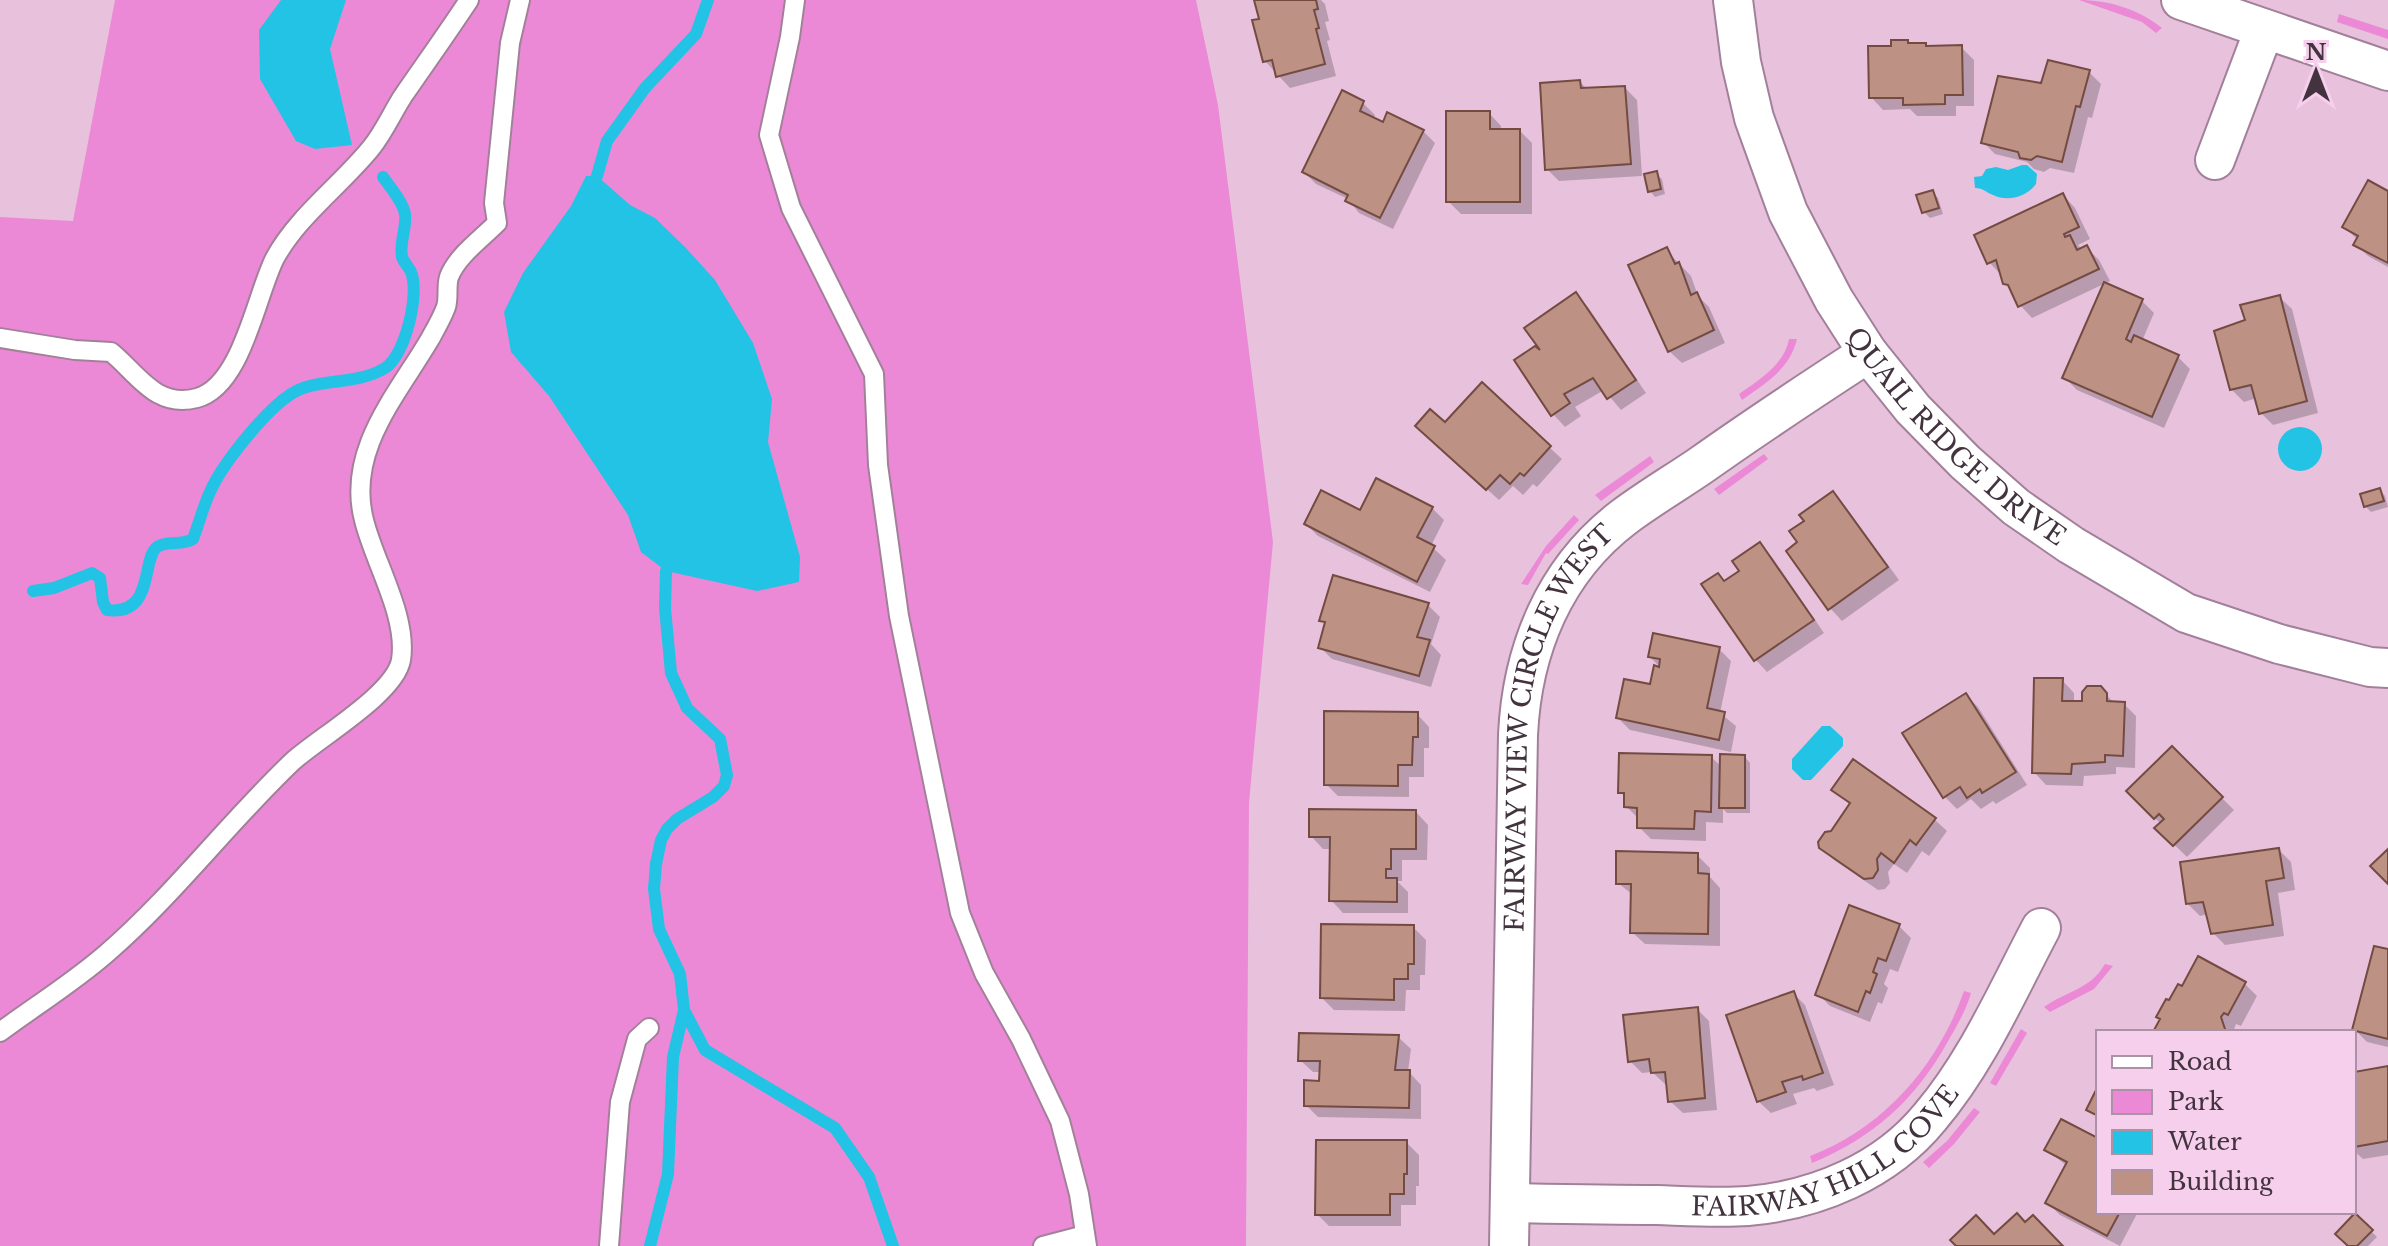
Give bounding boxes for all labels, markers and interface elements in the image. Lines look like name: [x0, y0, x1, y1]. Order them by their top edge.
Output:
north arrow: [2276, 32, 2356, 112]
text: N: [2306, 39, 2327, 66]
street label: QUAIL RIDGE DRIVE: [1840, 321, 2072, 553]
street label: FAIRWAY VIEW CIRCLE WEST: [1499, 518, 1620, 932]
legend: [2096, 1030, 2356, 1214]
text: Road: [2168, 1047, 2232, 1076]
street label: FAIRWAY HILL COVE: [1691, 1078, 1966, 1223]
text: Park: [2168, 1087, 2224, 1116]
text: Water: [2167, 1127, 2242, 1156]
text: Building: [2168, 1167, 2274, 1196]

